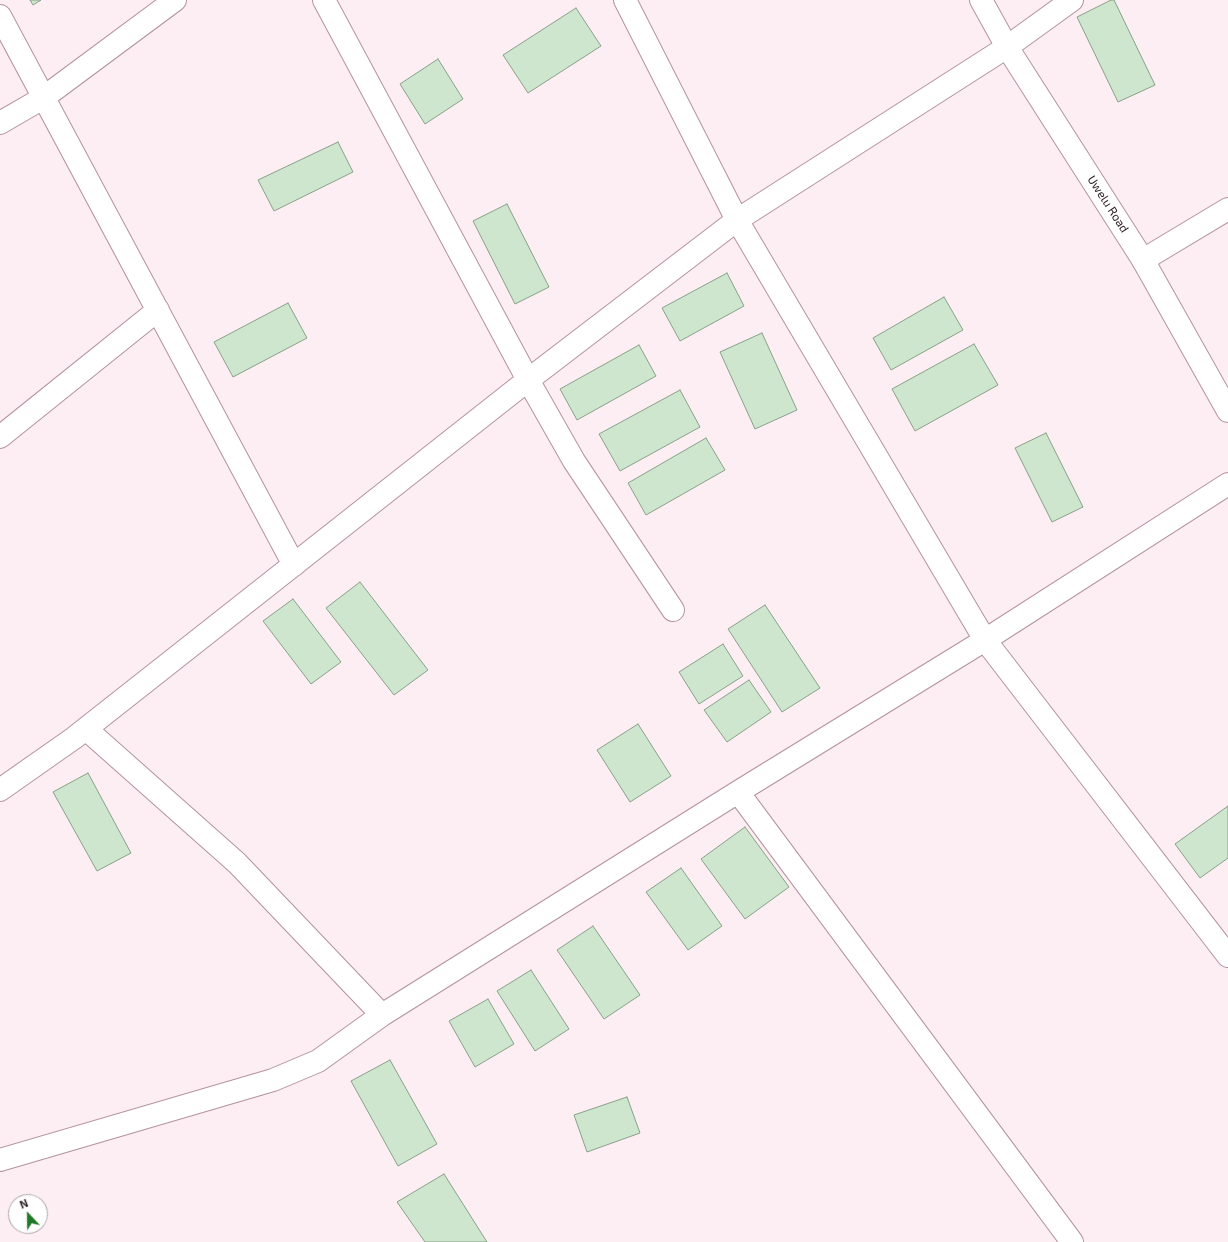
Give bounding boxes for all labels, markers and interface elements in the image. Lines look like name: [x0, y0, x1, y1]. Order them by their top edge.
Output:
street label: Uwelu Road: [1084, 173, 1132, 235]
north arrow: [8, 1194, 48, 1234]
text: N: [18, 1196, 30, 1211]

